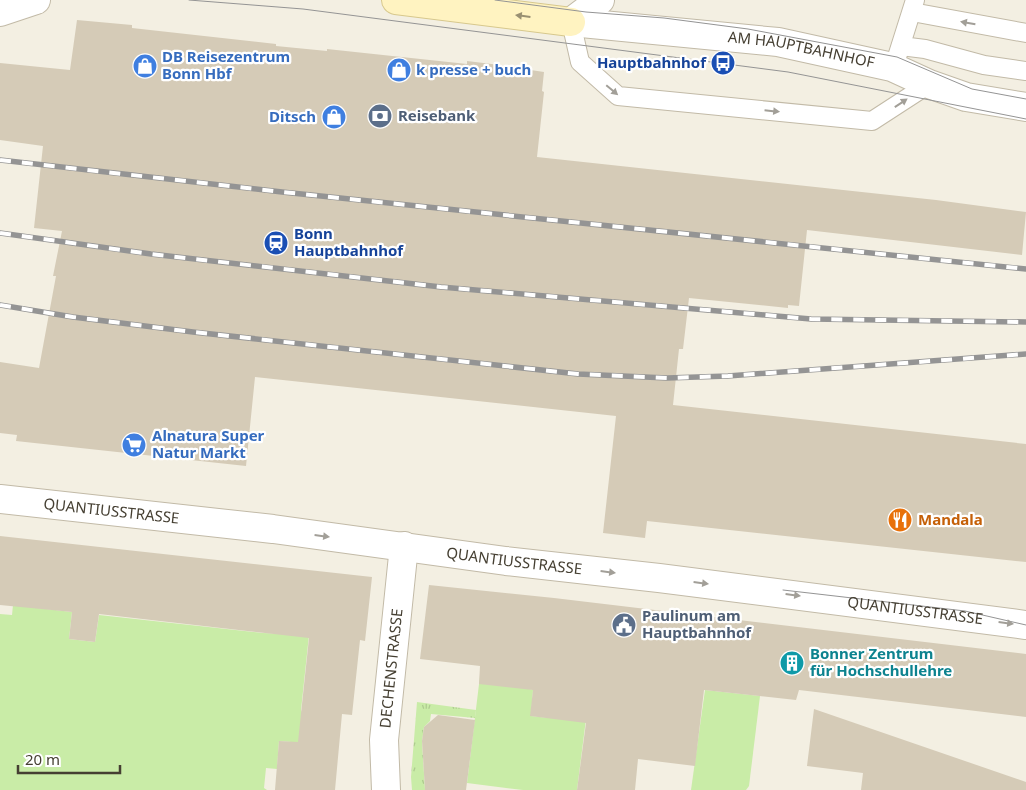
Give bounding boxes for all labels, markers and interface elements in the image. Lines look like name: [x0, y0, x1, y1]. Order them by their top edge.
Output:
one-way arrow: [515, 12, 531, 20]
one-way arrow: [960, 18, 976, 26]
street label: AM HAUPTBAHNHOF: [727, 26, 877, 72]
place label: DB Reisezentrum Bonn Hbf: [162, 46, 290, 83]
bus stop icon: Hauptbahnhof: [710, 50, 736, 76]
place label: Hauptbahnhof: [597, 52, 707, 72]
shop icon: DB Reisezentrum Bonn Hbf: [132, 53, 158, 79]
shop icon: k presse + buch: [386, 57, 412, 83]
place label: k presse + buch: [416, 59, 531, 79]
one-way arrow: [606, 84, 618, 96]
one-way arrow: [894, 98, 907, 107]
bank icon: Reisebank: [367, 103, 393, 129]
shop icon: Ditsch: [321, 104, 347, 130]
place label: Reisebank: [398, 105, 476, 125]
place label: Ditsch: [269, 106, 316, 126]
one-way arrow: [764, 107, 780, 115]
place label: Bonn Hauptbahnhof: [294, 223, 404, 260]
station icon: Bonn Hauptbahnhof: [263, 230, 289, 256]
place label: Alnatura Super Natur Markt: [152, 425, 265, 462]
supermarket icon: Alnatura Super Natur Markt: [121, 432, 147, 458]
street label: QUANTIUSSTRASSE: [42, 493, 180, 528]
restaurant icon: Mandala: [887, 507, 913, 533]
place label: Mandala: [918, 509, 983, 529]
one-way arrow: [314, 532, 330, 540]
street label: QUANTIUSSTRASSE: [445, 542, 583, 578]
one-way arrow: [600, 568, 616, 576]
one-way arrow: [694, 579, 710, 587]
one-way arrow: [785, 591, 801, 599]
street label: QUANTIUSSTRASSE: [846, 591, 984, 628]
place label: Paulinum am Hauptbahnhof: [642, 605, 752, 642]
street label: DECHENSTRASSE: [374, 608, 406, 729]
public building icon: Paulinum am Hauptbahnhof: [611, 612, 637, 638]
one-way arrow: [998, 619, 1014, 627]
place label: Bonner Zentrum für Hochschullehre: [810, 643, 952, 680]
building icon: Bonner Zentrum für Hochschullehre: [779, 650, 805, 676]
scale bar: [18, 742, 120, 774]
text: 20 m: [25, 749, 60, 769]

